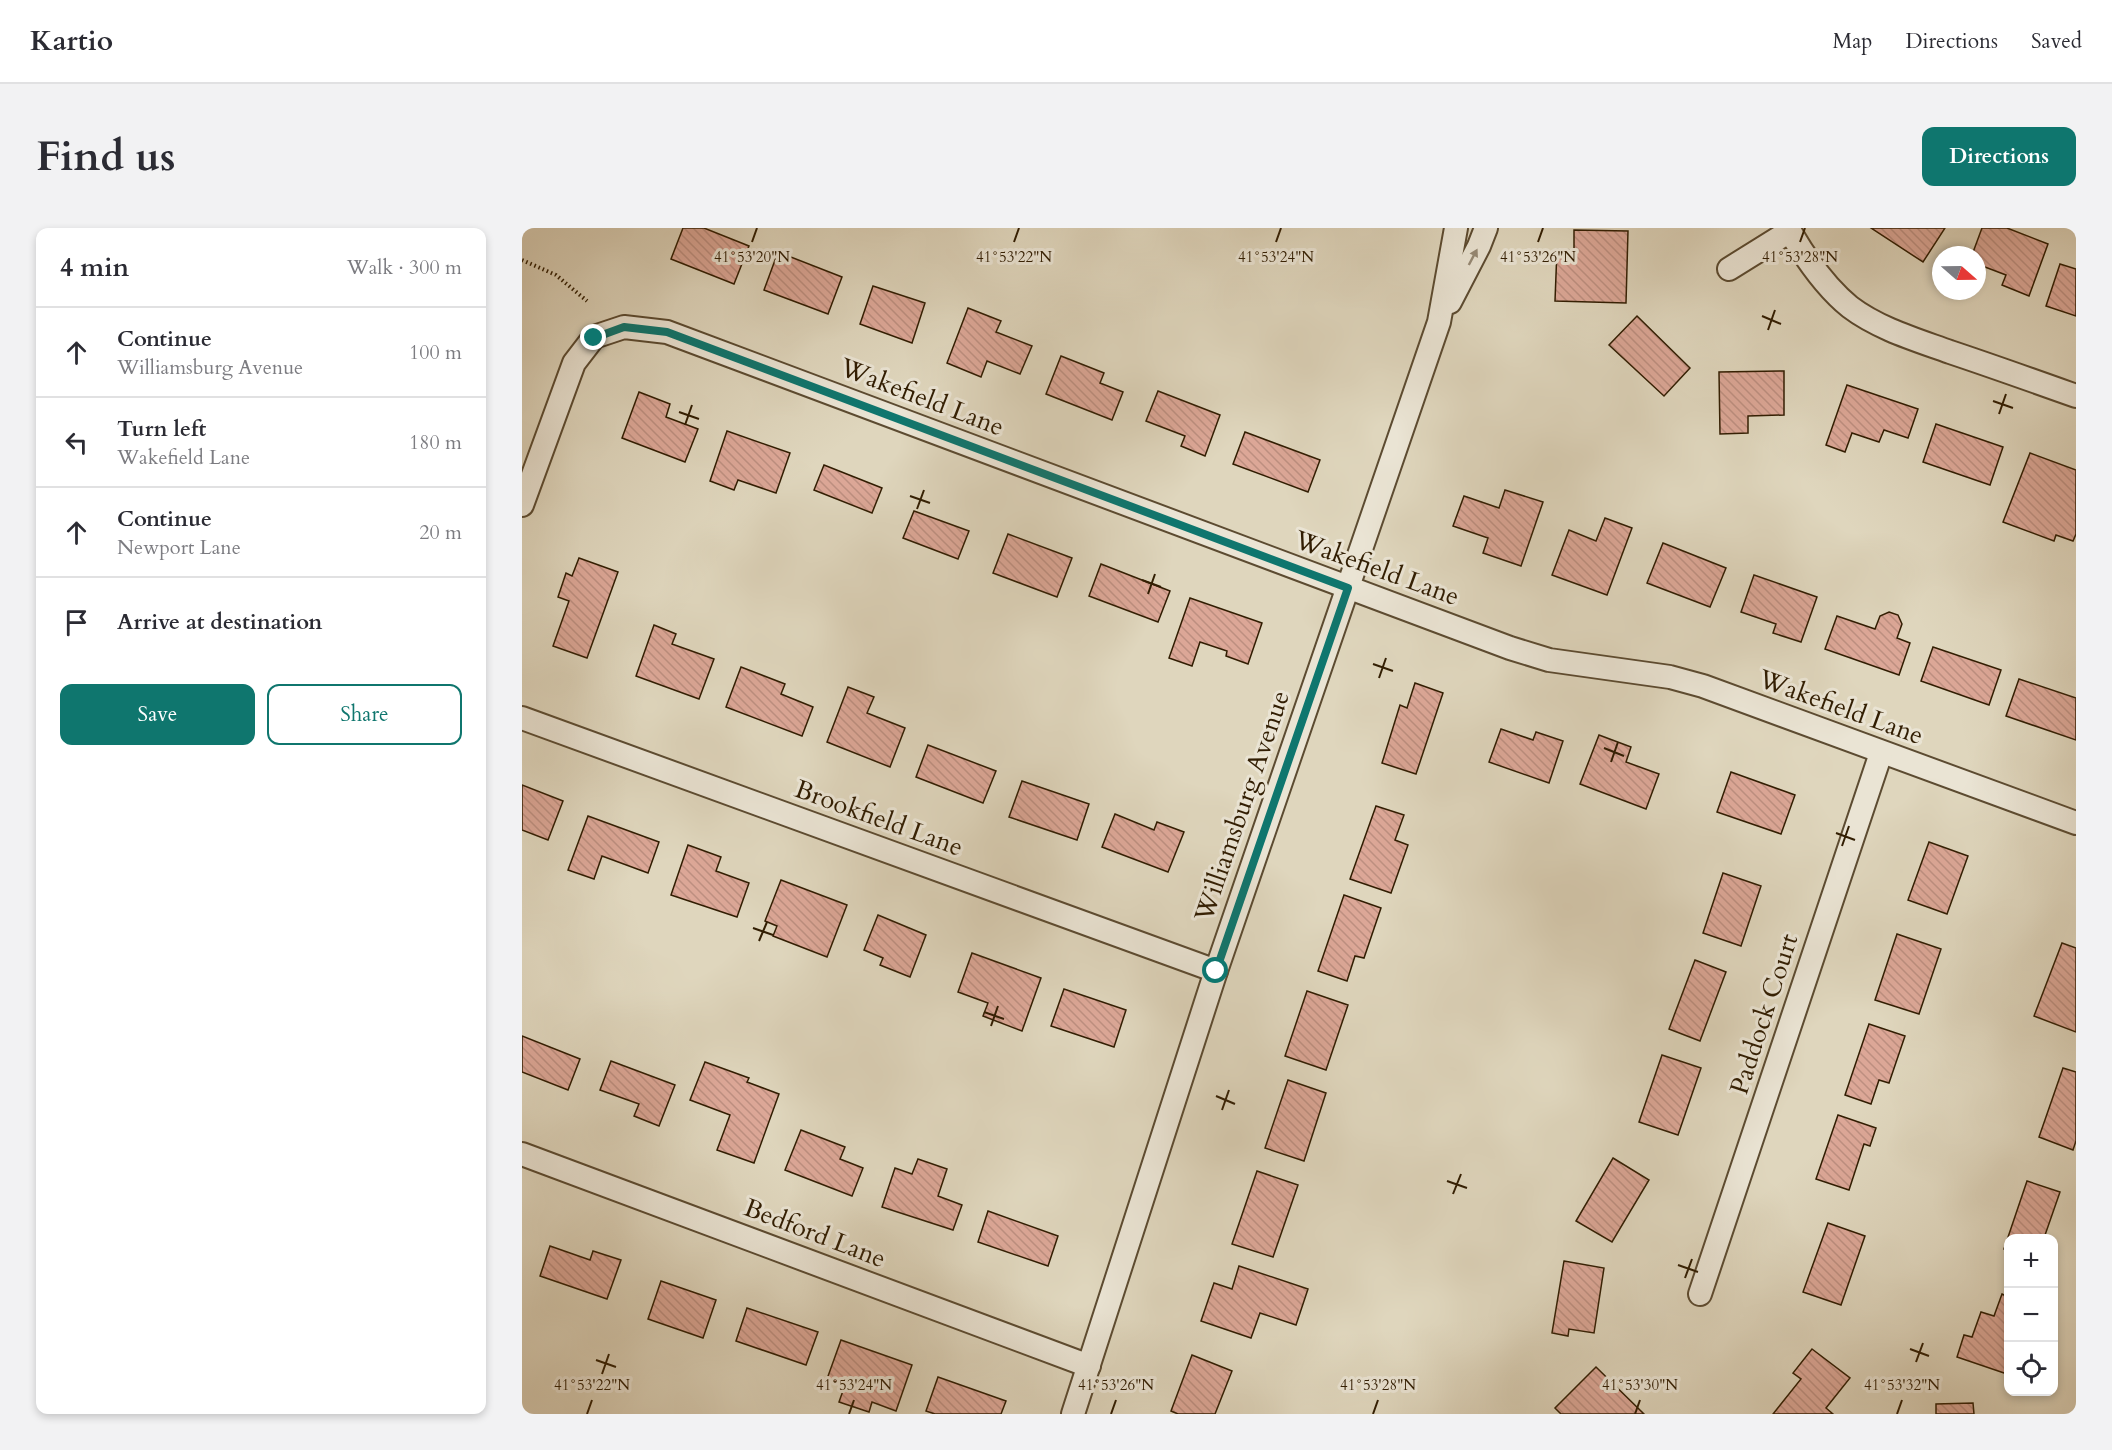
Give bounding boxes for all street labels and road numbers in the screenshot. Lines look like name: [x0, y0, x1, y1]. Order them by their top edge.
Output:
street label: Wakefield Lane: [834, 349, 1009, 444]
street label: Wakefield Lane: [1289, 522, 1464, 614]
street label: Wakefield Lane: [1753, 661, 1928, 753]
street label: Williamsburg Avenue: [1186, 686, 1298, 927]
street label: Brookfield Lane: [790, 771, 968, 865]
street label: Paddock Court: [1722, 929, 1806, 1099]
street label: Bedford Lane: [739, 1190, 891, 1276]

